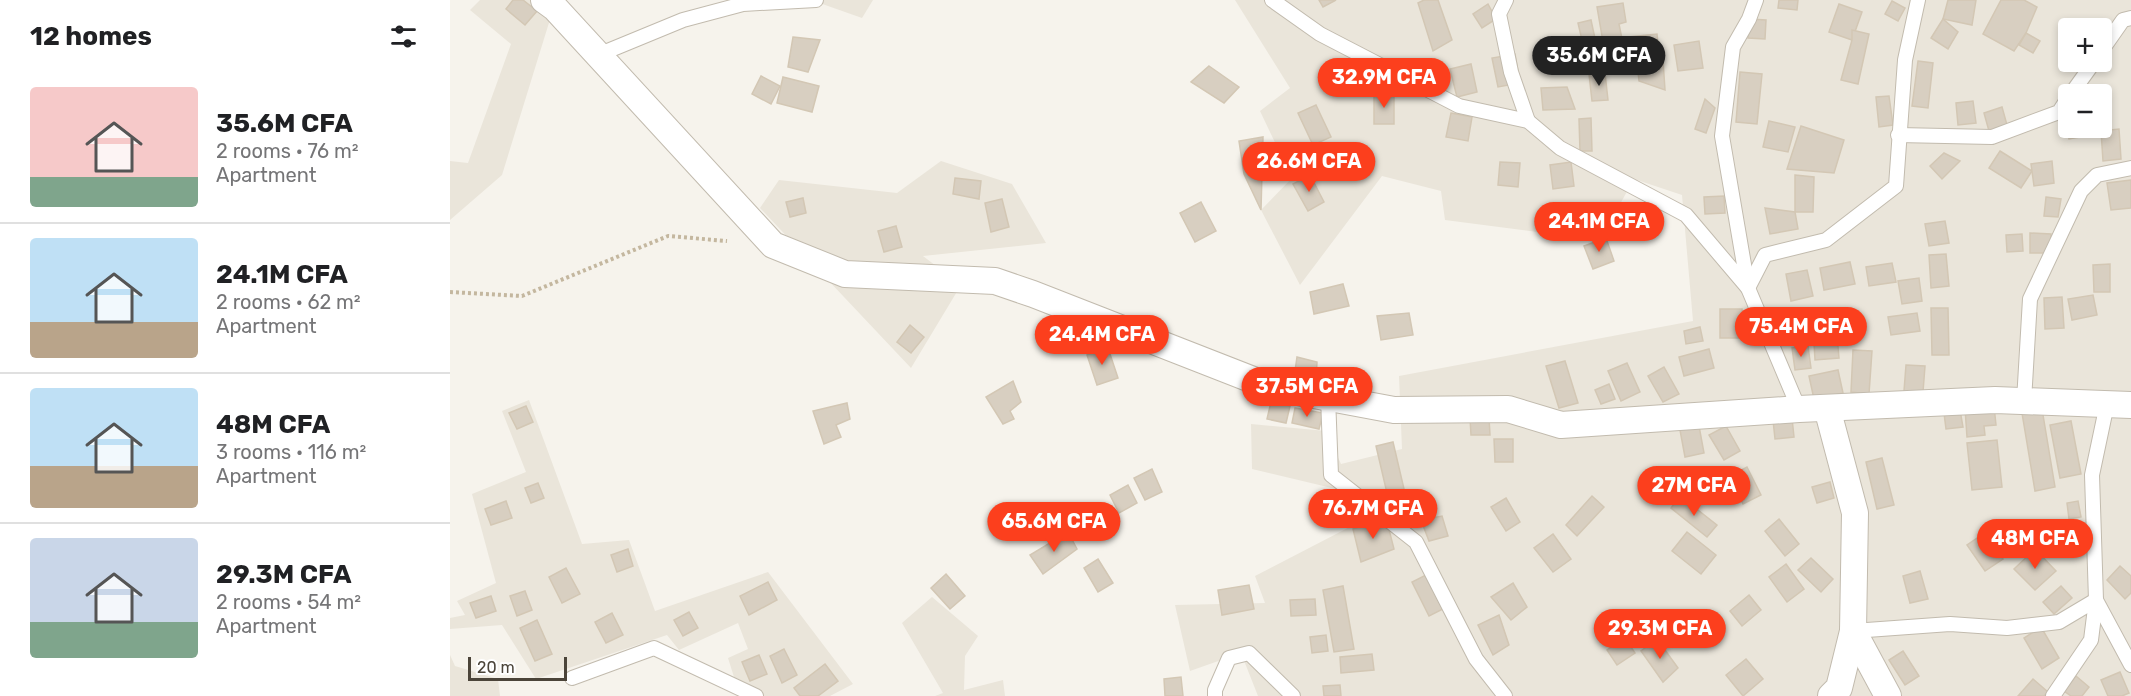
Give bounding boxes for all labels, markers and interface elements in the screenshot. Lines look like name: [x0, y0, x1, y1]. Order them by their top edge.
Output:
map controls: [2058, 18, 2112, 138]
button: +: [2058, 18, 2112, 72]
icon: filters: [387, 20, 420, 53]
text: 12 homes: [30, 21, 152, 52]
pin: 35.6M CFA: [1530, 36, 1668, 87]
text: 35.6M CFA: [1546, 43, 1652, 67]
pin: 32.9M CFA: [1315, 58, 1453, 109]
text: 32.9M CFA: [1332, 65, 1436, 89]
button: −: [2058, 84, 2112, 138]
text: 35.6M CFA: [216, 108, 353, 139]
icon: home: [78, 111, 150, 183]
text: 2 rooms · 76 m²: [216, 139, 359, 163]
pin: 26.6M CFA: [1240, 142, 1378, 193]
text: 26.6M CFA: [1256, 149, 1362, 173]
text: Apartment: [216, 163, 317, 187]
pin: 24.1M CFA: [1530, 202, 1668, 253]
text: 24.1M CFA: [1548, 209, 1650, 233]
text: 24.1M CFA: [216, 259, 348, 290]
icon: home: [78, 262, 150, 334]
text: 2 rooms · 62 m²: [216, 290, 361, 314]
pin: 75.4M CFA: [1732, 307, 1870, 358]
text: Apartment: [216, 314, 317, 338]
text: 75.4M CFA: [1749, 314, 1853, 338]
pin: 24.4M CFA: [1033, 315, 1171, 366]
text: 24.4M CFA: [1049, 322, 1155, 346]
pin: 37.5M CFA: [1238, 367, 1376, 418]
text: 37.5M CFA: [1256, 374, 1358, 398]
text: 48M CFA: [216, 409, 330, 440]
icon: home: [78, 412, 150, 484]
text: 3 rooms · 116 m²: [216, 440, 366, 464]
text: Apartment: [216, 464, 317, 488]
pin: 27M CFA: [1639, 466, 1749, 517]
text: 27M CFA: [1651, 473, 1737, 497]
pin: 76.7M CFA: [1304, 489, 1442, 540]
text: 76.7M CFA: [1322, 496, 1424, 520]
pin: 65.6M CFA: [985, 502, 1123, 553]
text: 65.6M CFA: [1001, 509, 1107, 533]
pin: 48M CFA: [1980, 519, 2090, 570]
text: 48M CFA: [1991, 526, 2079, 550]
text: 29.3M CFA: [216, 559, 352, 590]
icon: home: [78, 562, 150, 634]
text: 2 rooms · 54 m²: [216, 590, 361, 614]
pin: 29.3M CFA: [1591, 609, 1729, 660]
text: Apartment: [216, 614, 317, 638]
text: 29.3M CFA: [1608, 616, 1712, 640]
scale bar: [468, 654, 567, 682]
text: 20 m: [477, 658, 515, 677]

